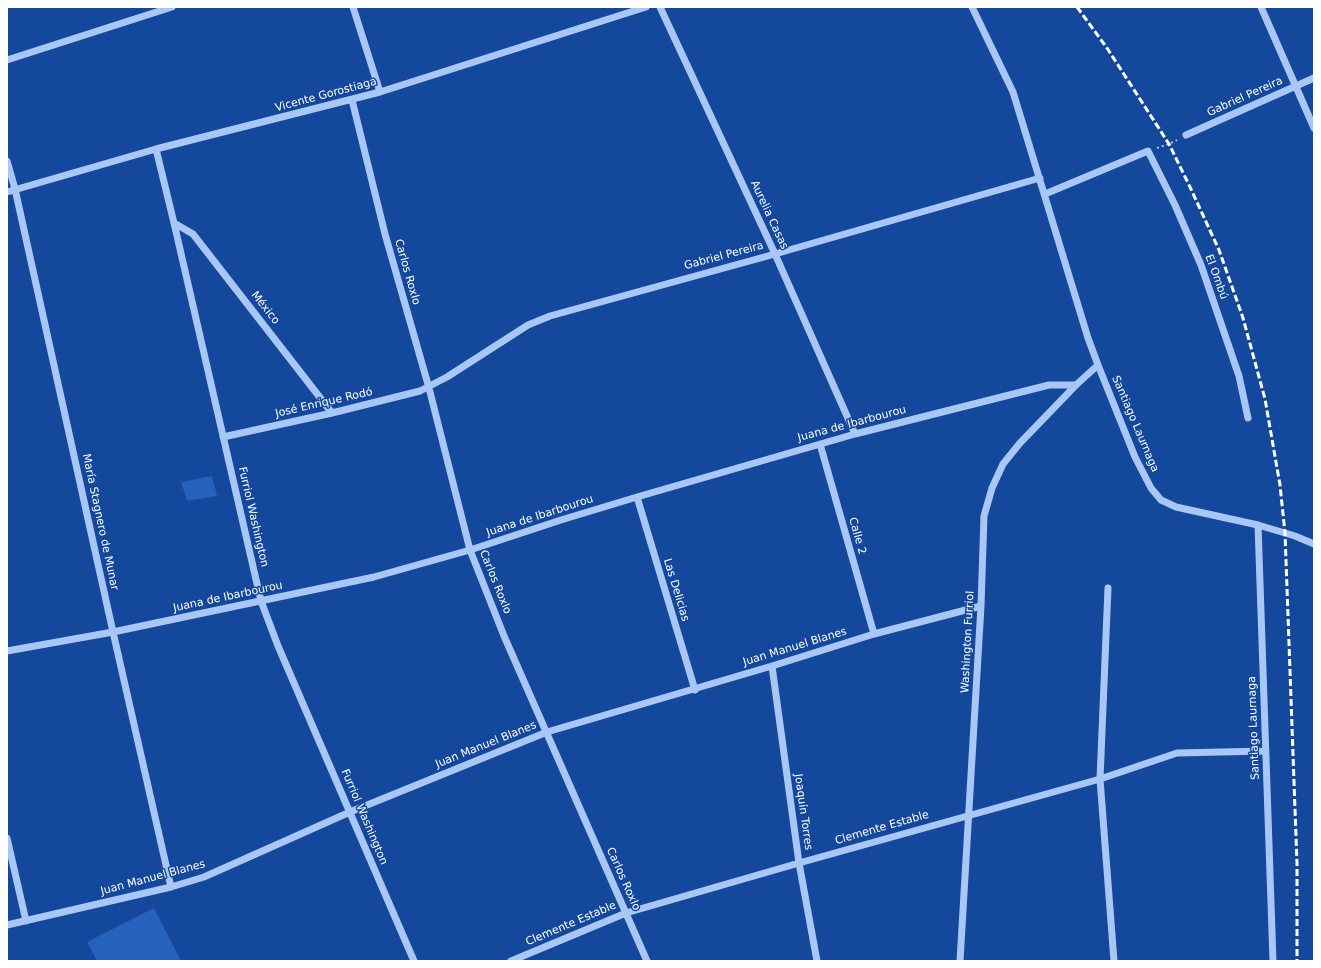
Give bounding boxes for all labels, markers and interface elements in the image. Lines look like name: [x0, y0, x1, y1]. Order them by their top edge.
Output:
street label: Gabriel Pereira: [1205, 74, 1285, 120]
street label: Vicente Gorostiaga: [274, 75, 378, 115]
street label: Aurelia Casas: [747, 178, 791, 252]
street label: Carlos Roxlo: [391, 238, 423, 306]
street label: Gabriel Pereira: [683, 239, 765, 273]
street label: El Ombú: [1202, 253, 1230, 301]
street label: México: [248, 289, 282, 327]
street label: Santiago Laurnaga: [1109, 374, 1161, 474]
street label: José Enrique Rodó: [274, 385, 374, 421]
street label: Juana de Ibarbourou: [796, 403, 908, 445]
street label: María Stagnero de Munar: [79, 453, 121, 591]
street label: Furriol Washington: [235, 466, 271, 568]
street label: Juana de Ibarbourou: [485, 492, 595, 540]
street label: Calle 2: [845, 516, 869, 556]
street label: Carlos Roxlo: [476, 548, 514, 616]
street label: Las Delicias: [660, 557, 692, 623]
street label: Juana de Ibarbourou: [172, 579, 284, 615]
street label: Washington Furriol: [959, 590, 977, 694]
street label: Juan Manuel Blanes: [742, 625, 848, 669]
street label: Santiago Laurnaga: [1246, 676, 1262, 780]
street label: Juan Manuel Blanes: [434, 719, 538, 771]
street label: Furriol Washington: [338, 767, 390, 867]
street label: Joaquín Torres: [791, 773, 815, 851]
street label: Clemente Estable: [834, 808, 930, 848]
street label: Carlos Roxlo: [603, 845, 643, 913]
street label: Juan Manuel Blanes: [99, 858, 207, 898]
street label: Clemente Estable: [524, 899, 618, 949]

